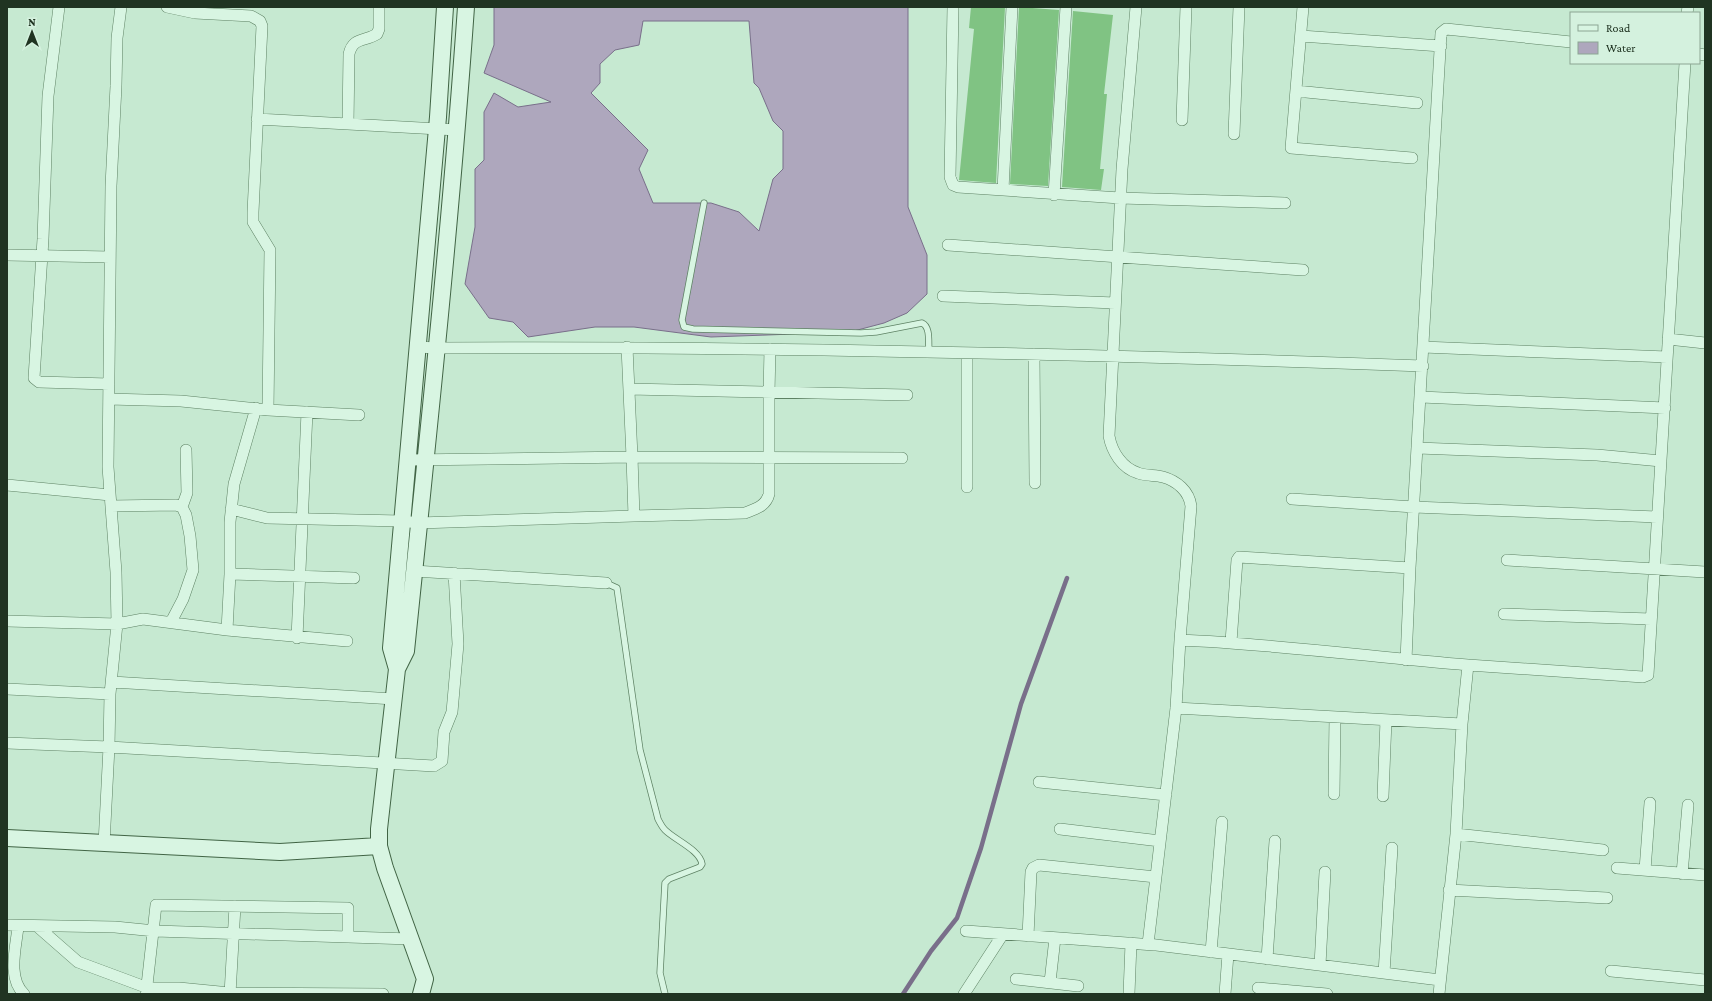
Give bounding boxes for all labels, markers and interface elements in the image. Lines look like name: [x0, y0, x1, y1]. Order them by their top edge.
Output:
north arrow: [12, 12, 52, 52]
legend: [1570, 12, 1700, 64]
text: N: [28, 16, 36, 28]
text: Road: [1606, 21, 1631, 35]
text: Water: [1606, 41, 1636, 55]

